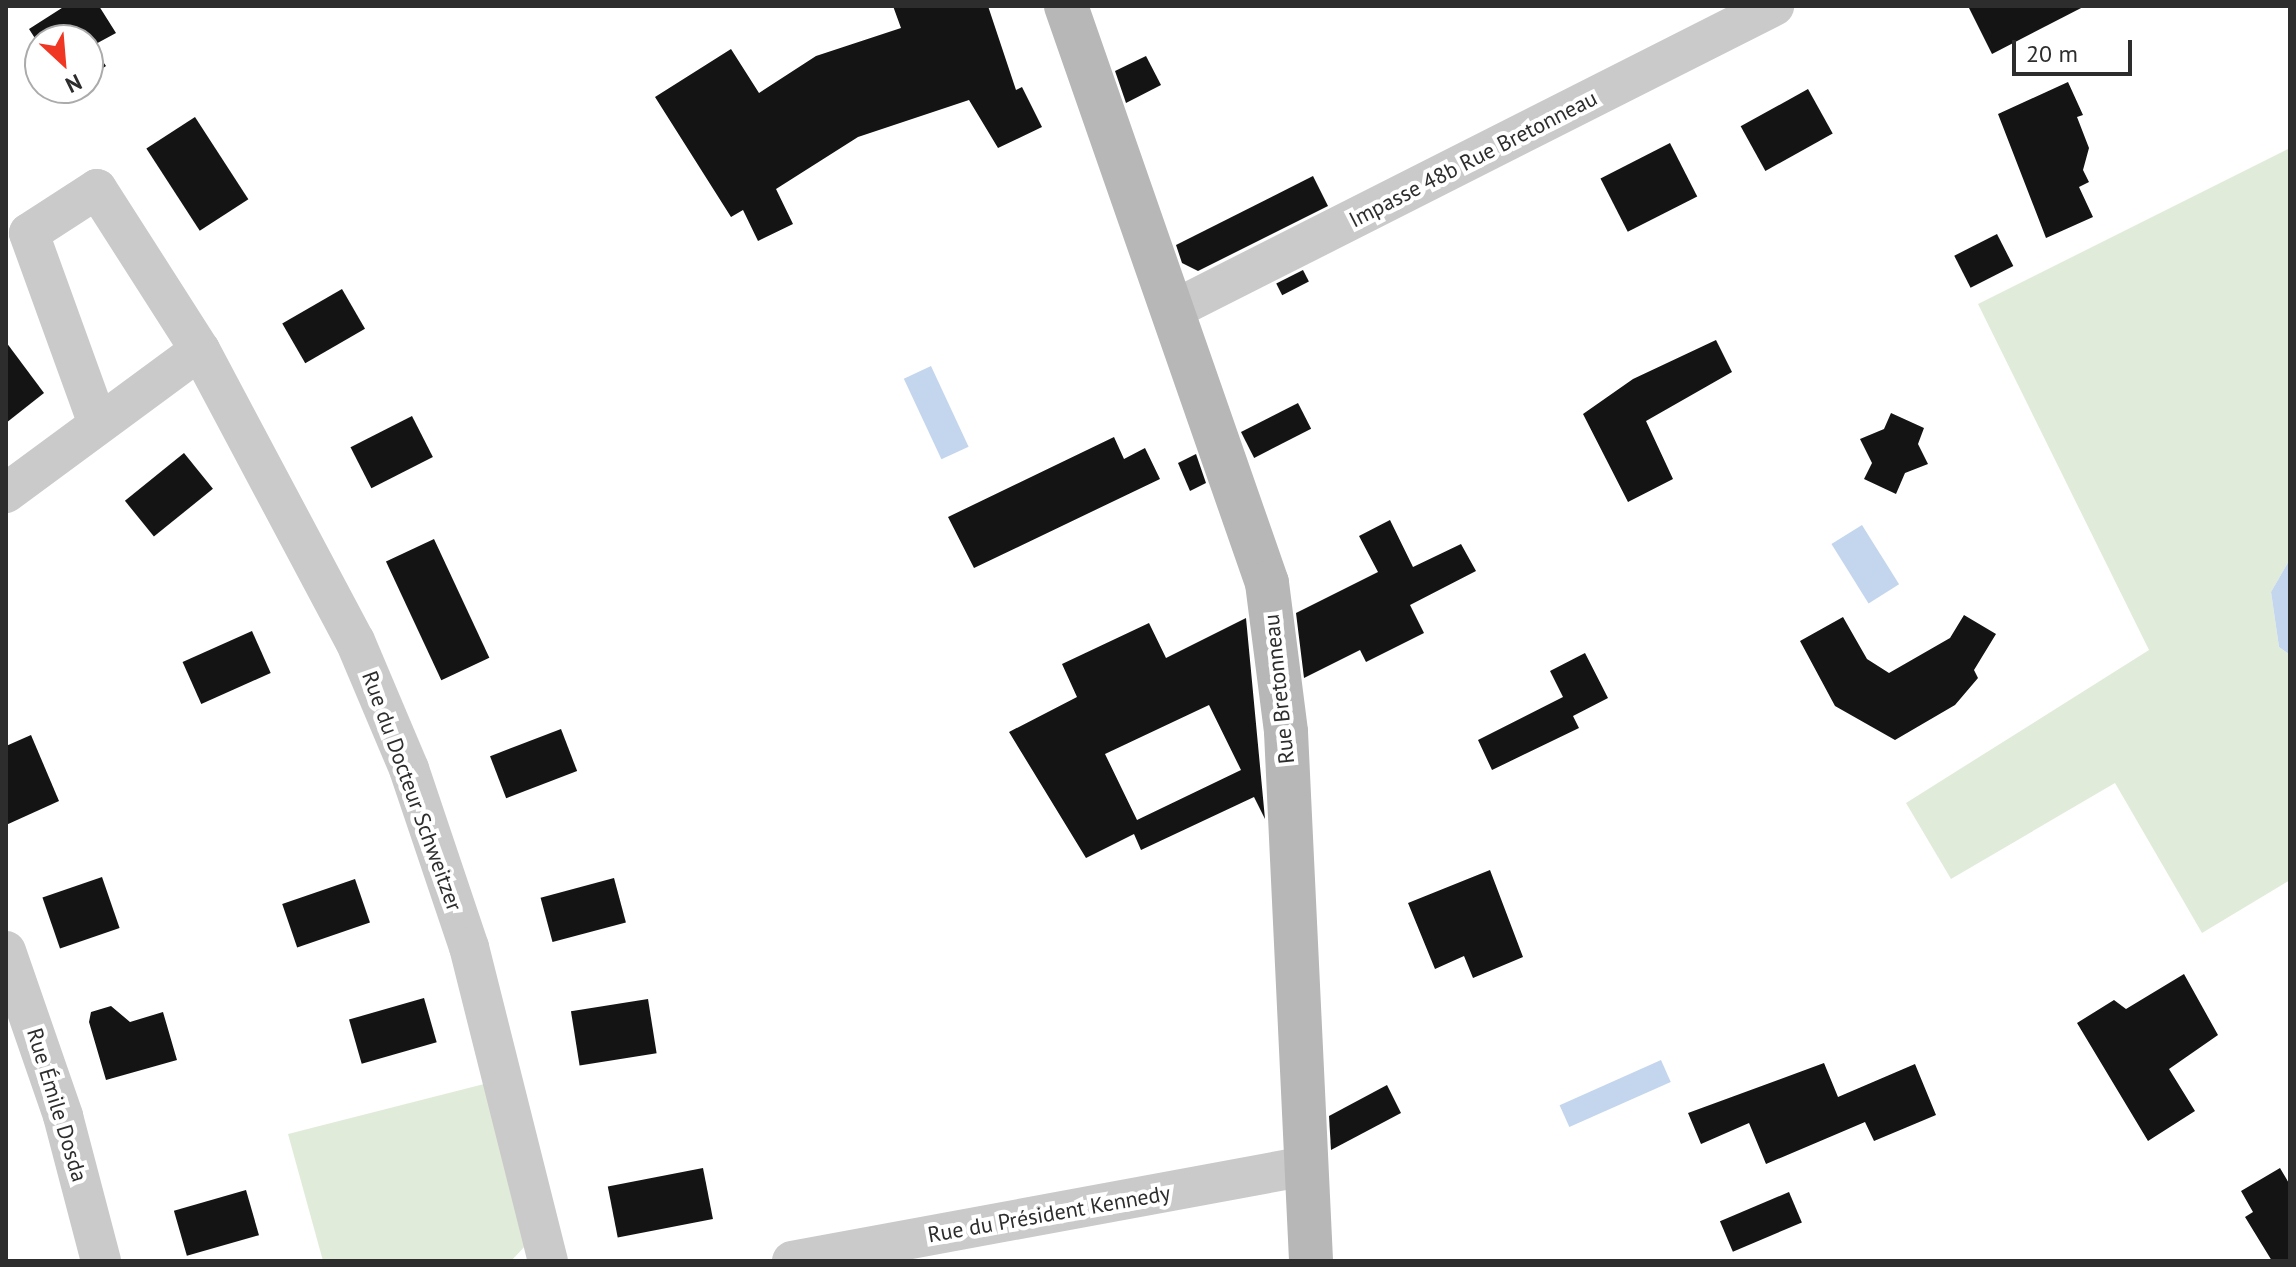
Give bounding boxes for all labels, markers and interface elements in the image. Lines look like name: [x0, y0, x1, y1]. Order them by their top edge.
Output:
north arrow: [24, 24, 104, 104]
scale bar: [2016, 24, 2136, 74]
text: 20 m: [2026, 38, 2078, 69]
text: N: [61, 68, 86, 100]
street label: Impasse 48b Rue Bretonneau: [1345, 85, 1601, 233]
street label: Rue Bretonneau: [1258, 613, 1300, 765]
street label: Rue du Docteur Schweitzer: [356, 667, 468, 915]
street label: Rue Émile Dosda: [21, 1025, 93, 1185]
street label: Rue du Président Kennedy: [926, 1180, 1172, 1248]

